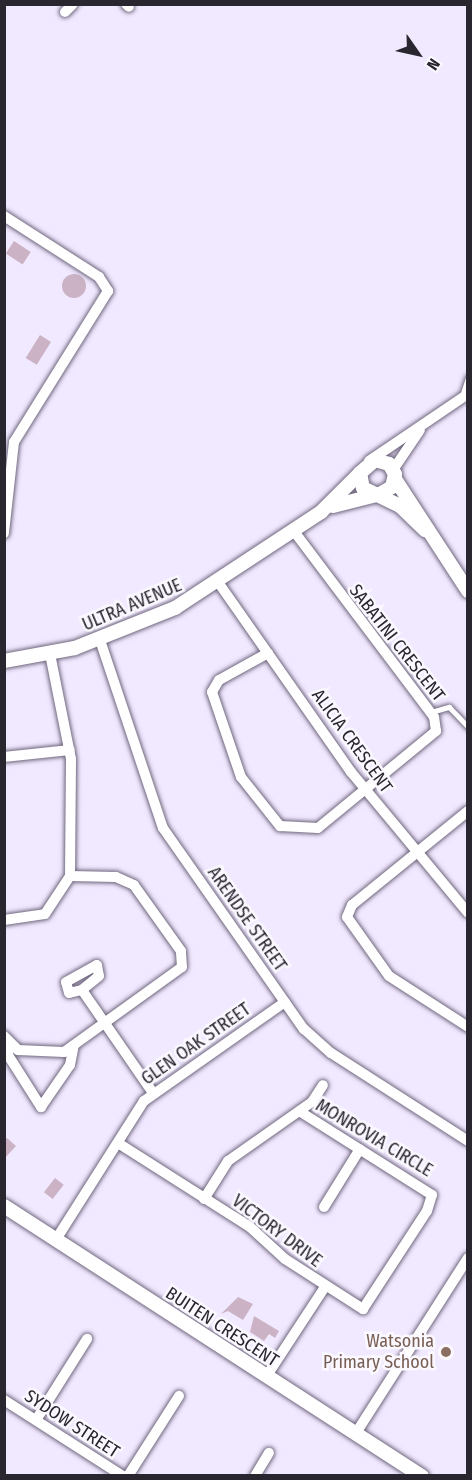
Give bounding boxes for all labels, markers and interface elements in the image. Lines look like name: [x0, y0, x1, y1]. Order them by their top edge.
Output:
north arrow: [388, 24, 448, 84]
text: N: [423, 55, 444, 74]
street label: ULTRA AVENUE: [79, 574, 185, 636]
street label: SABATINI CRESCENT: [345, 580, 449, 706]
street label: ALICIA CRESCENT: [307, 685, 397, 797]
street label: ARENDSE STREET: [203, 863, 291, 975]
street label: GLEN OAK STREET: [137, 998, 255, 1090]
street label: MONROVIA CIRCLE: [312, 1095, 436, 1181]
street label: VICTORY DRIVE: [228, 1190, 326, 1272]
street label: BUITEN CRESCENT: [162, 1283, 282, 1371]
place label: Watsonia Primary School: [323, 1331, 434, 1374]
marker: Watsonia Primary School: [439, 1345, 453, 1359]
street label: SYDOW STREET: [20, 1385, 124, 1463]

